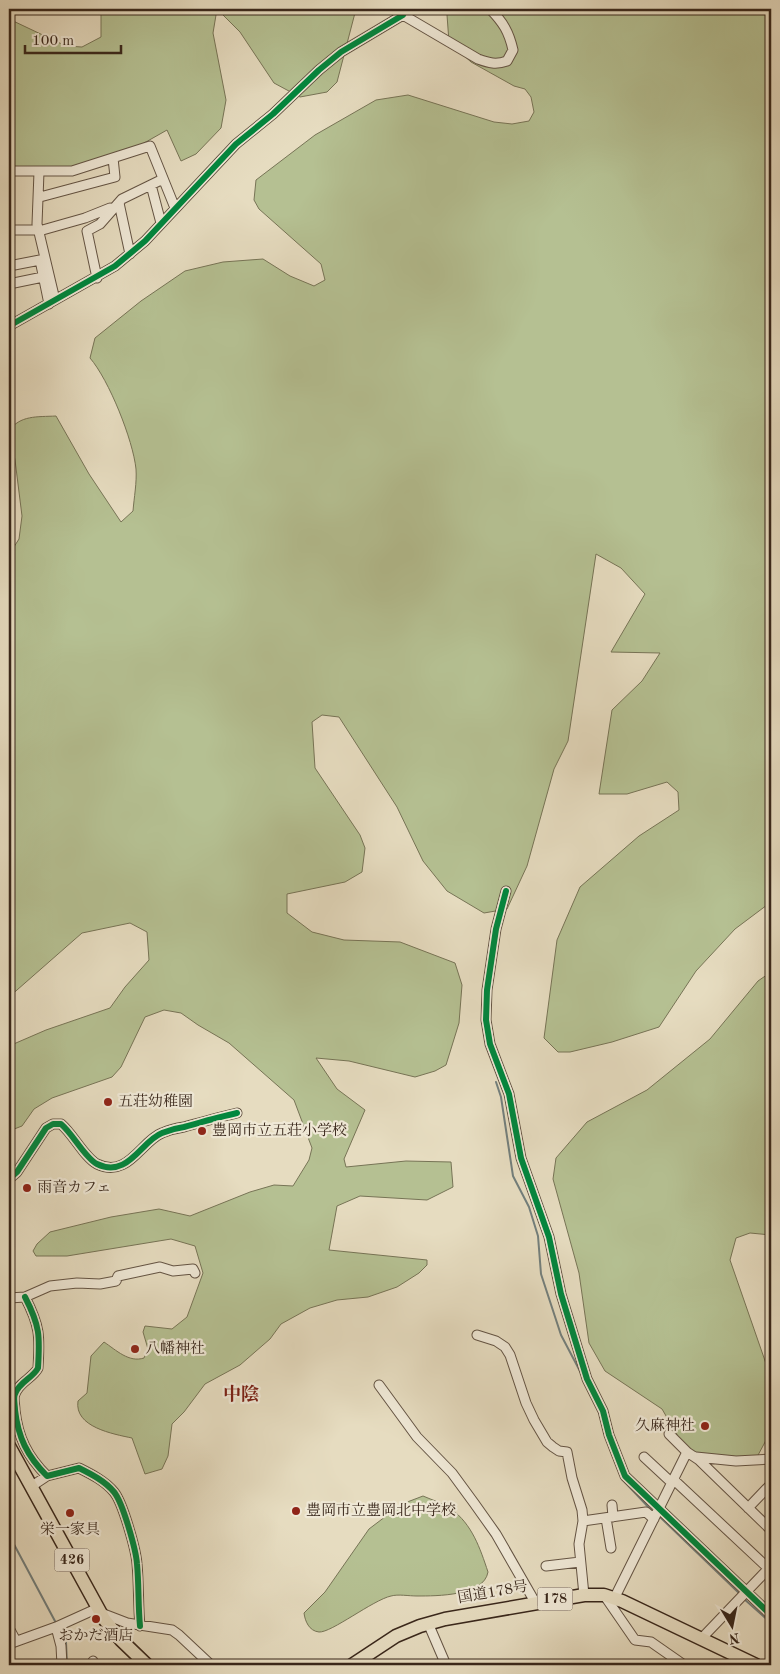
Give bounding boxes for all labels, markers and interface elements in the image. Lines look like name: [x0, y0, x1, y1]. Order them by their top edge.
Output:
scale bar: [25, 22, 121, 54]
text: 100 m: [32, 34, 74, 49]
place label: 五荘幼稚園: [118, 1093, 193, 1110]
marker: 五荘幼稚園: [102, 1096, 114, 1108]
place label: 豊岡市立五荘小学校: [212, 1122, 347, 1139]
marker: 豊岡市立五荘小学校: [196, 1125, 208, 1137]
place label: 雨音カフェ: [37, 1179, 111, 1196]
marker: 雨音カフェ: [21, 1182, 33, 1194]
place label: 八幡神社: [145, 1340, 205, 1357]
marker: 八幡神社: [129, 1343, 141, 1355]
district label: 中陰: [223, 1384, 259, 1404]
place label: 久麻神社: [635, 1417, 695, 1434]
marker: 久麻神社: [699, 1420, 711, 1432]
place label: 豊岡市立豊岡北中学校: [306, 1502, 456, 1519]
marker: 豊岡市立豊岡北中学校: [290, 1505, 302, 1517]
marker: 栄一家具: [64, 1507, 76, 1519]
place label: 栄一家具: [40, 1521, 100, 1538]
road number: 426: [54, 1548, 90, 1572]
street label: 国道178号: [456, 1577, 529, 1607]
road number: 178: [538, 1588, 572, 1610]
north arrow: [708, 1602, 758, 1652]
marker: おかだ酒店: [90, 1613, 102, 1625]
place label: おかだ酒店: [58, 1627, 134, 1644]
text: N: [727, 1630, 741, 1646]

